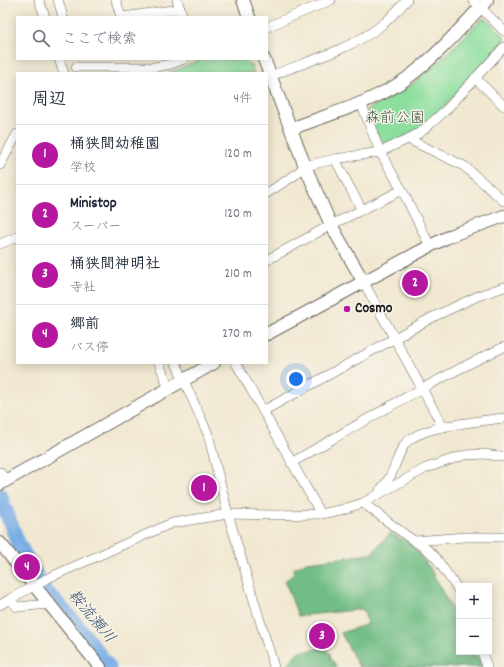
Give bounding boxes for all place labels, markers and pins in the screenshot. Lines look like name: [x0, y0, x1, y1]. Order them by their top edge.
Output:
pin: 2: [402, 268, 428, 298]
place label: Cosmo: [355, 298, 393, 320]
marker: Cosmo: [342, 304, 352, 314]
pin: 1: [191, 473, 217, 503]
pin: 4: [14, 552, 40, 582]
pin: 3: [309, 621, 335, 651]

